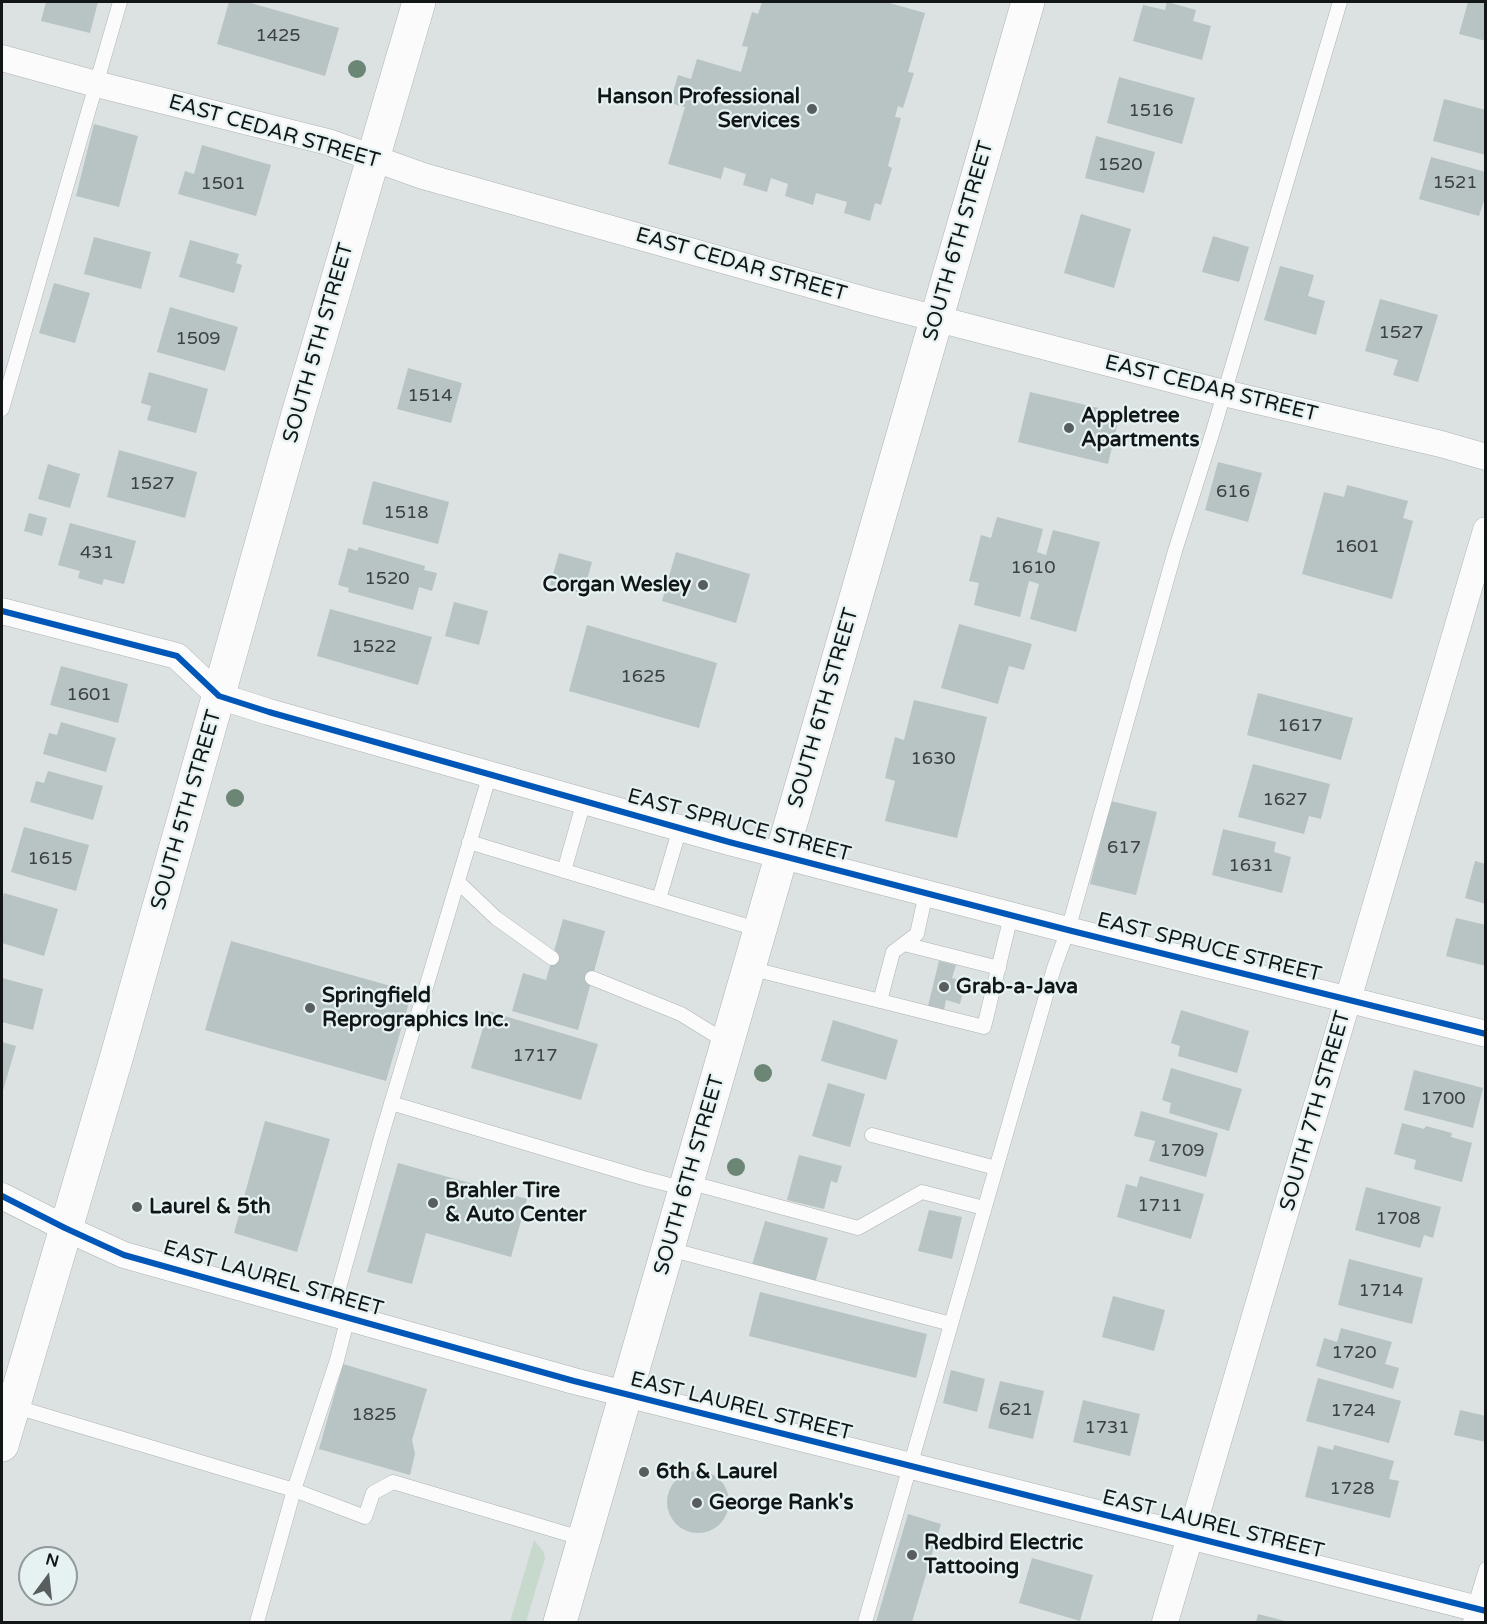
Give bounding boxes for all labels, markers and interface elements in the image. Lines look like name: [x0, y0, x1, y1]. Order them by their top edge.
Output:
house number: 1425: [255, 25, 301, 47]
place label: Hanson Professional Services: [597, 84, 800, 134]
street label: EAST CEDAR STREET: [166, 90, 382, 174]
house number: 1516: [1128, 100, 1174, 122]
marker: Hanson Professional Services: [805, 102, 819, 116]
street label: SOUTH 6TH STREET: [918, 138, 1000, 344]
house number: 1520: [1097, 154, 1143, 176]
house number: 1521: [1432, 172, 1478, 194]
house number: 1501: [200, 173, 246, 195]
street label: EAST CEDAR STREET: [633, 223, 849, 307]
street label: SOUTH 5TH STREET: [278, 240, 360, 446]
house number: 1527: [1378, 322, 1424, 344]
house number: 1509: [175, 328, 221, 350]
street label: EAST CEDAR STREET: [1102, 350, 1320, 428]
house number: 1514: [407, 385, 453, 407]
place label: Appletree Apartments: [1081, 403, 1199, 453]
marker: Appletree Apartments: [1062, 421, 1076, 435]
house number: 1527: [129, 473, 175, 495]
house number: 616: [1216, 481, 1250, 503]
house number: 1518: [383, 502, 429, 524]
house number: 1601: [1334, 536, 1380, 558]
house number: 431: [80, 542, 114, 564]
house number: 1610: [1010, 557, 1056, 579]
house number: 1520: [364, 568, 410, 590]
place label: Corgan Wesley: [542, 572, 691, 598]
marker: Corgan Wesley: [696, 578, 710, 592]
street label: SOUTH 6TH STREET: [783, 605, 865, 811]
house number: 1522: [351, 636, 397, 658]
house number: 1625: [620, 666, 666, 688]
house number: 1601: [66, 684, 112, 706]
street label: SOUTH 5TH STREET: [146, 707, 228, 913]
house number: 1617: [1277, 715, 1323, 737]
house number: 1630: [910, 748, 956, 770]
street label: EAST SPRUCE STREET: [624, 784, 854, 868]
house number: 1627: [1262, 789, 1308, 811]
house number: 617: [1107, 837, 1141, 859]
house number: 1615: [27, 848, 73, 870]
house number: 1631: [1228, 855, 1274, 877]
street label: EAST SPRUCE STREET: [1094, 908, 1324, 988]
place label: Grab-a-Java: [956, 974, 1078, 1000]
marker: Grab-a-Java: [937, 980, 951, 994]
place label: Springfield Reprographics Inc.: [322, 983, 509, 1033]
marker: Springfield Reprographics Inc.: [303, 1001, 317, 1015]
street label: SOUTH 7TH STREET: [1275, 1008, 1357, 1214]
house number: 1717: [512, 1045, 558, 1067]
street label: SOUTH 6TH STREET: [649, 1072, 731, 1278]
house number: 1700: [1420, 1088, 1466, 1110]
house number: 1709: [1159, 1140, 1205, 1162]
place label: Brahler Tire & Auto Center: [445, 1178, 587, 1228]
place label: Laurel & 5th: [149, 1194, 271, 1220]
house number: 1711: [1137, 1195, 1183, 1217]
marker: Brahler Tire & Auto Center: [426, 1196, 440, 1210]
marker: Laurel & 5th: [130, 1200, 144, 1214]
house number: 1708: [1375, 1208, 1421, 1230]
street label: EAST LAUREL STREET: [160, 1236, 386, 1322]
house number: 1714: [1358, 1280, 1404, 1302]
house number: 1720: [1331, 1342, 1377, 1364]
street label: EAST LAUREL STREET: [627, 1367, 855, 1447]
house number: 621: [999, 1399, 1033, 1421]
house number: 1724: [1330, 1400, 1376, 1422]
house number: 1825: [351, 1404, 397, 1426]
house number: 1731: [1084, 1417, 1130, 1439]
place label: 6th & Laurel: [656, 1459, 778, 1485]
marker: 6th & Laurel: [637, 1465, 651, 1479]
house number: 1728: [1329, 1478, 1375, 1500]
street label: EAST LAUREL STREET: [1099, 1485, 1327, 1565]
place label: George Rank's: [709, 1490, 854, 1516]
marker: George Rank's: [690, 1496, 704, 1510]
place label: Redbird Electric Tattooing: [924, 1530, 1083, 1580]
north arrow: [18, 1546, 78, 1606]
marker: Redbird Electric Tattooing: [905, 1548, 919, 1562]
text: N: [43, 1549, 61, 1572]

